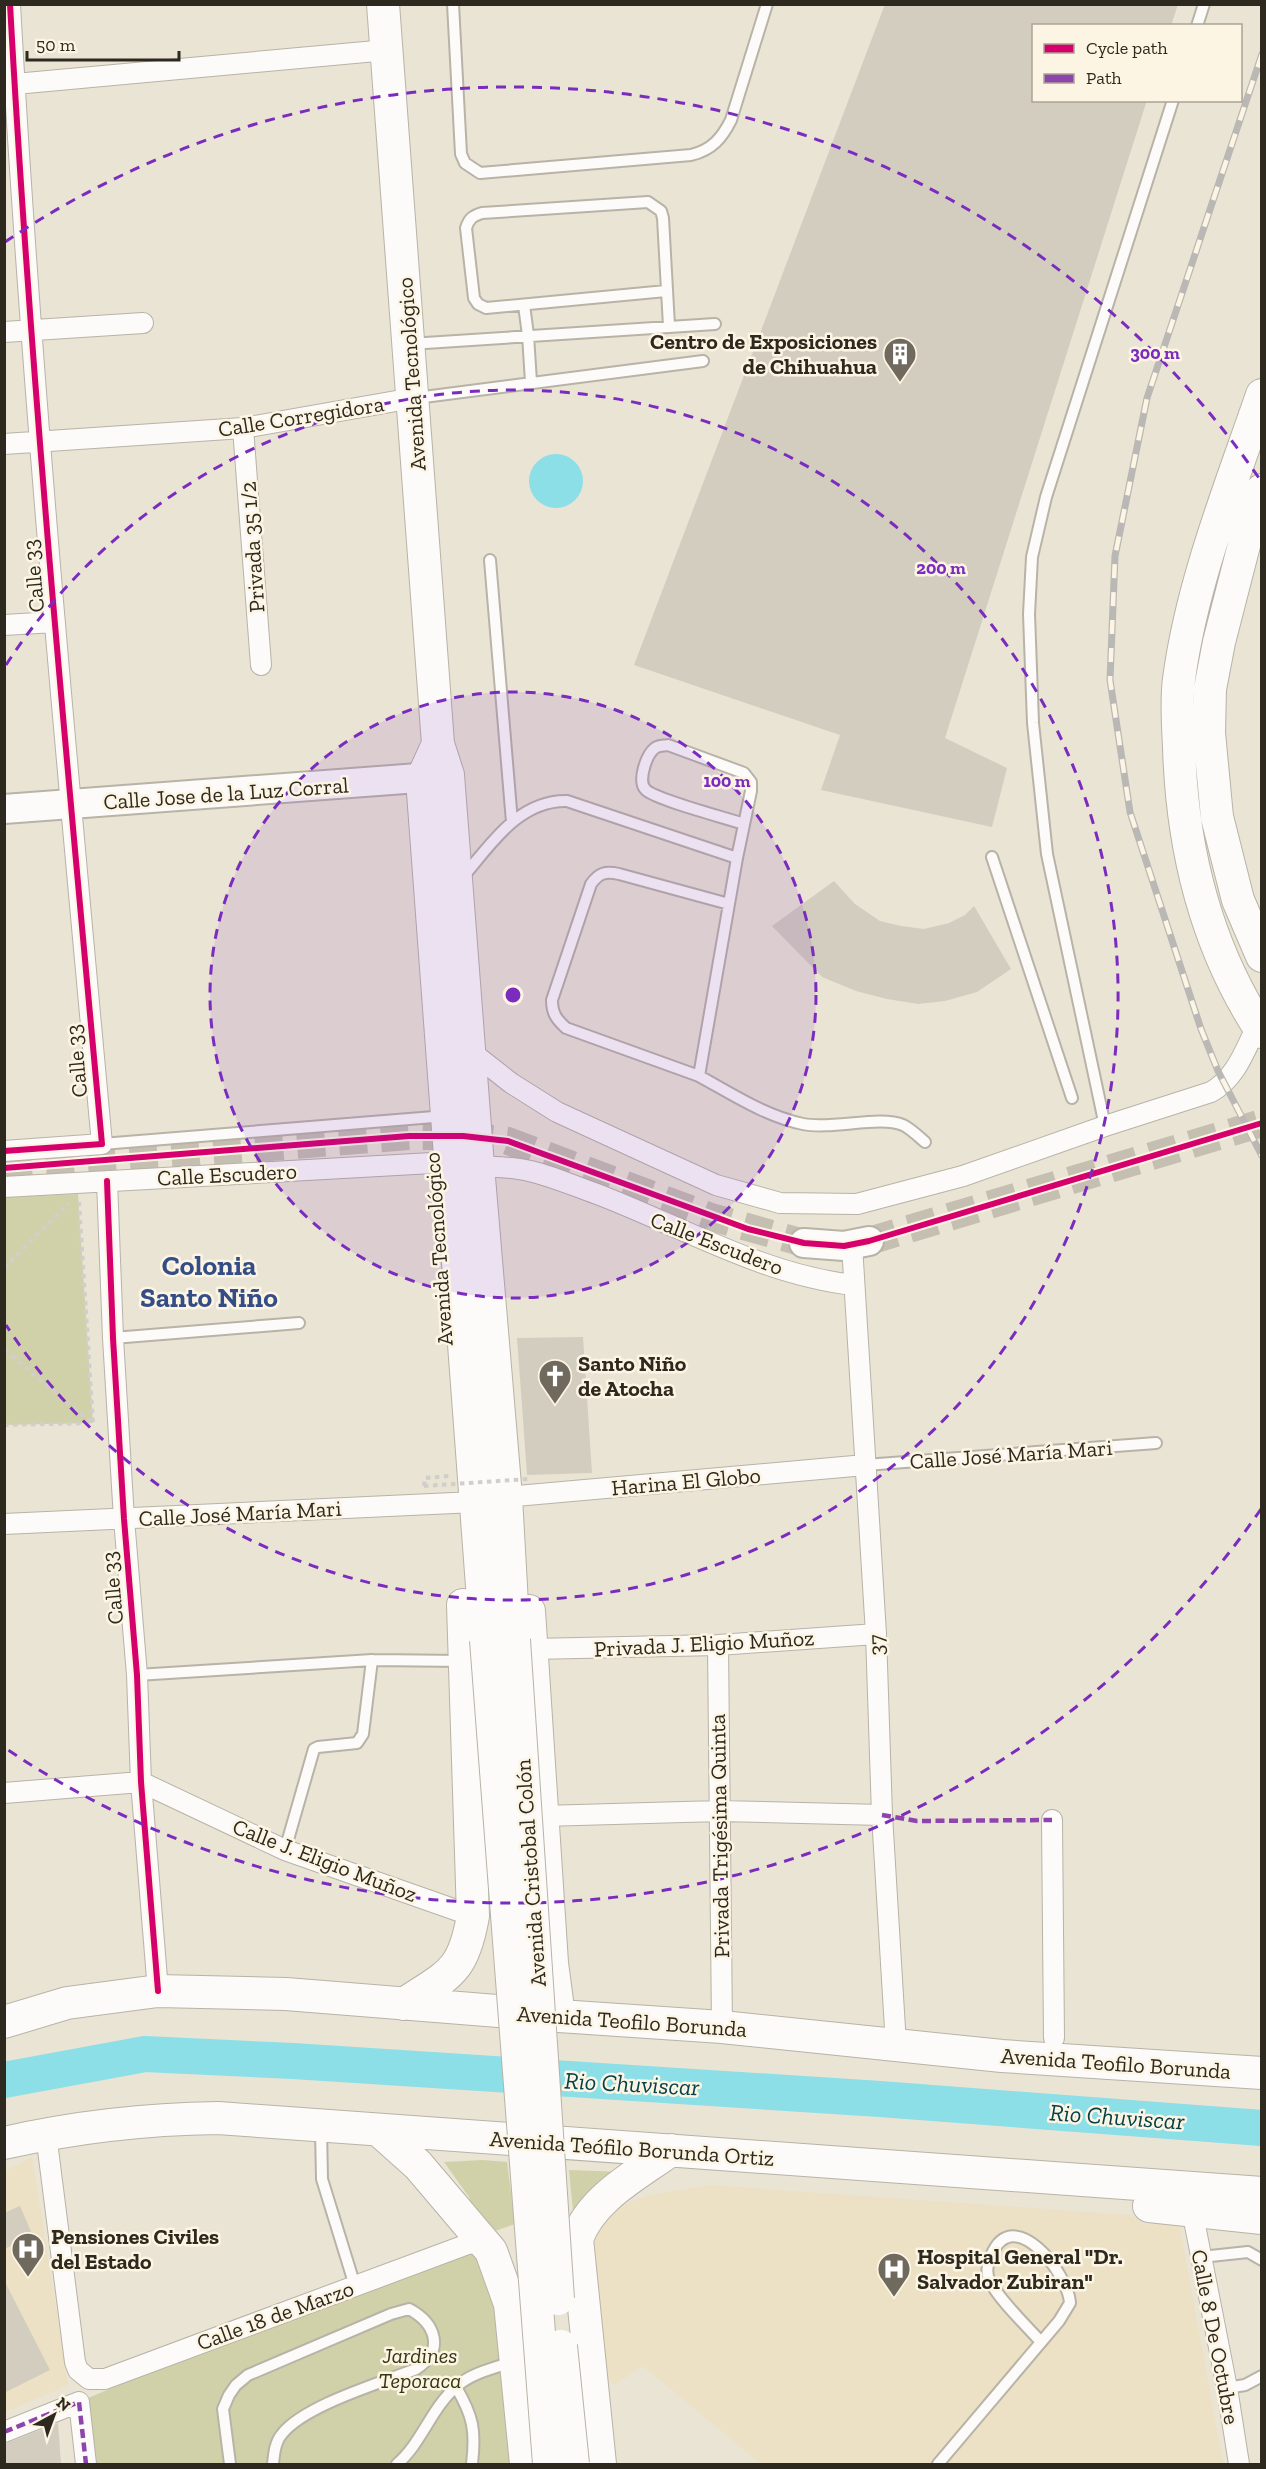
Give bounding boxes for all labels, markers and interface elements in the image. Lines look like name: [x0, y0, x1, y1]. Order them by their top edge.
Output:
scale bar: [27, 24, 178, 62]
legend: [1032, 24, 1242, 102]
text: 50 m: [36, 34, 76, 56]
text: Cycle path: [1086, 37, 1168, 59]
text: Path: [1086, 67, 1122, 89]
street label: Avenida Tecnológico: [391, 276, 432, 472]
place label: Centro de Exposiciones de Chihuahua: [650, 328, 877, 380]
building icon: Centro de Exposiciones de Chihuahua: [882, 336, 918, 383]
text: 300 m: [1130, 342, 1180, 364]
street label: Calle Corregidora: [216, 390, 386, 443]
street label: Privada 35 1/2: [234, 481, 271, 613]
street label: Calle 33: [17, 538, 50, 614]
text: 200 m: [916, 557, 966, 579]
text: 100 m: [703, 770, 751, 792]
street label: Calle Jose de la Luz Corral: [102, 771, 350, 816]
centre of rings: [503, 985, 523, 1005]
street label: Calle 33: [60, 1023, 93, 1099]
street label: Avenida Tecnológico: [418, 1151, 459, 1347]
street label: Calle Escudero: [156, 1157, 298, 1192]
street label: Calle Escudero: [647, 1206, 787, 1281]
district label: Colonia Santo Niño: [140, 1249, 278, 1314]
place label: Santo Niño de Atocha: [578, 1350, 687, 1402]
church icon: Santo Niño de Atocha: [537, 1358, 573, 1405]
street label: Calle José María Mari: [909, 1434, 1113, 1475]
street label: Harina El Globo: [610, 1462, 762, 1501]
street label: Calle José María Mari: [138, 1495, 342, 1532]
street label: Calle 33: [96, 1550, 129, 1626]
street label: Privada J. Eligio Muñoz: [593, 1624, 815, 1663]
street label: 37: [863, 1633, 890, 1656]
street label: Privada Trigésima Quinta: [704, 1713, 735, 1958]
street label: Avenida Cristobal Colón: [509, 1758, 552, 1988]
street label: Calle J. Eligio Muñoz: [229, 1813, 421, 1908]
street label: Avenida Teofilo Borunda: [516, 2000, 748, 2043]
street label: Avenida Teofilo Borunda: [1000, 2042, 1232, 2085]
water label: Rio Chuviscar: [564, 2065, 701, 2102]
water label: Rio Chuviscar: [1049, 2097, 1186, 2136]
street label: Avenida Teófilo Borunda Ortiz: [489, 2125, 775, 2172]
place label: Pensiones Civiles del Estado: [51, 2223, 219, 2275]
hospital icon: Pensiones Civiles del Estado: [10, 2231, 46, 2278]
place label: Hospital General "Dr. Salvador Zubiran": [917, 2243, 1123, 2295]
street label: Calle 8 De Octubre: [1185, 2247, 1246, 2427]
hospital icon: Hospital General "Dr. Salvador Zubiran": [876, 2251, 912, 2298]
street label: Calle 18 de Marzo: [193, 2275, 357, 2356]
park label: Jardines Teporaca: [379, 2342, 461, 2394]
north arrow: [24, 2385, 84, 2445]
text: N: [53, 2393, 74, 2415]

